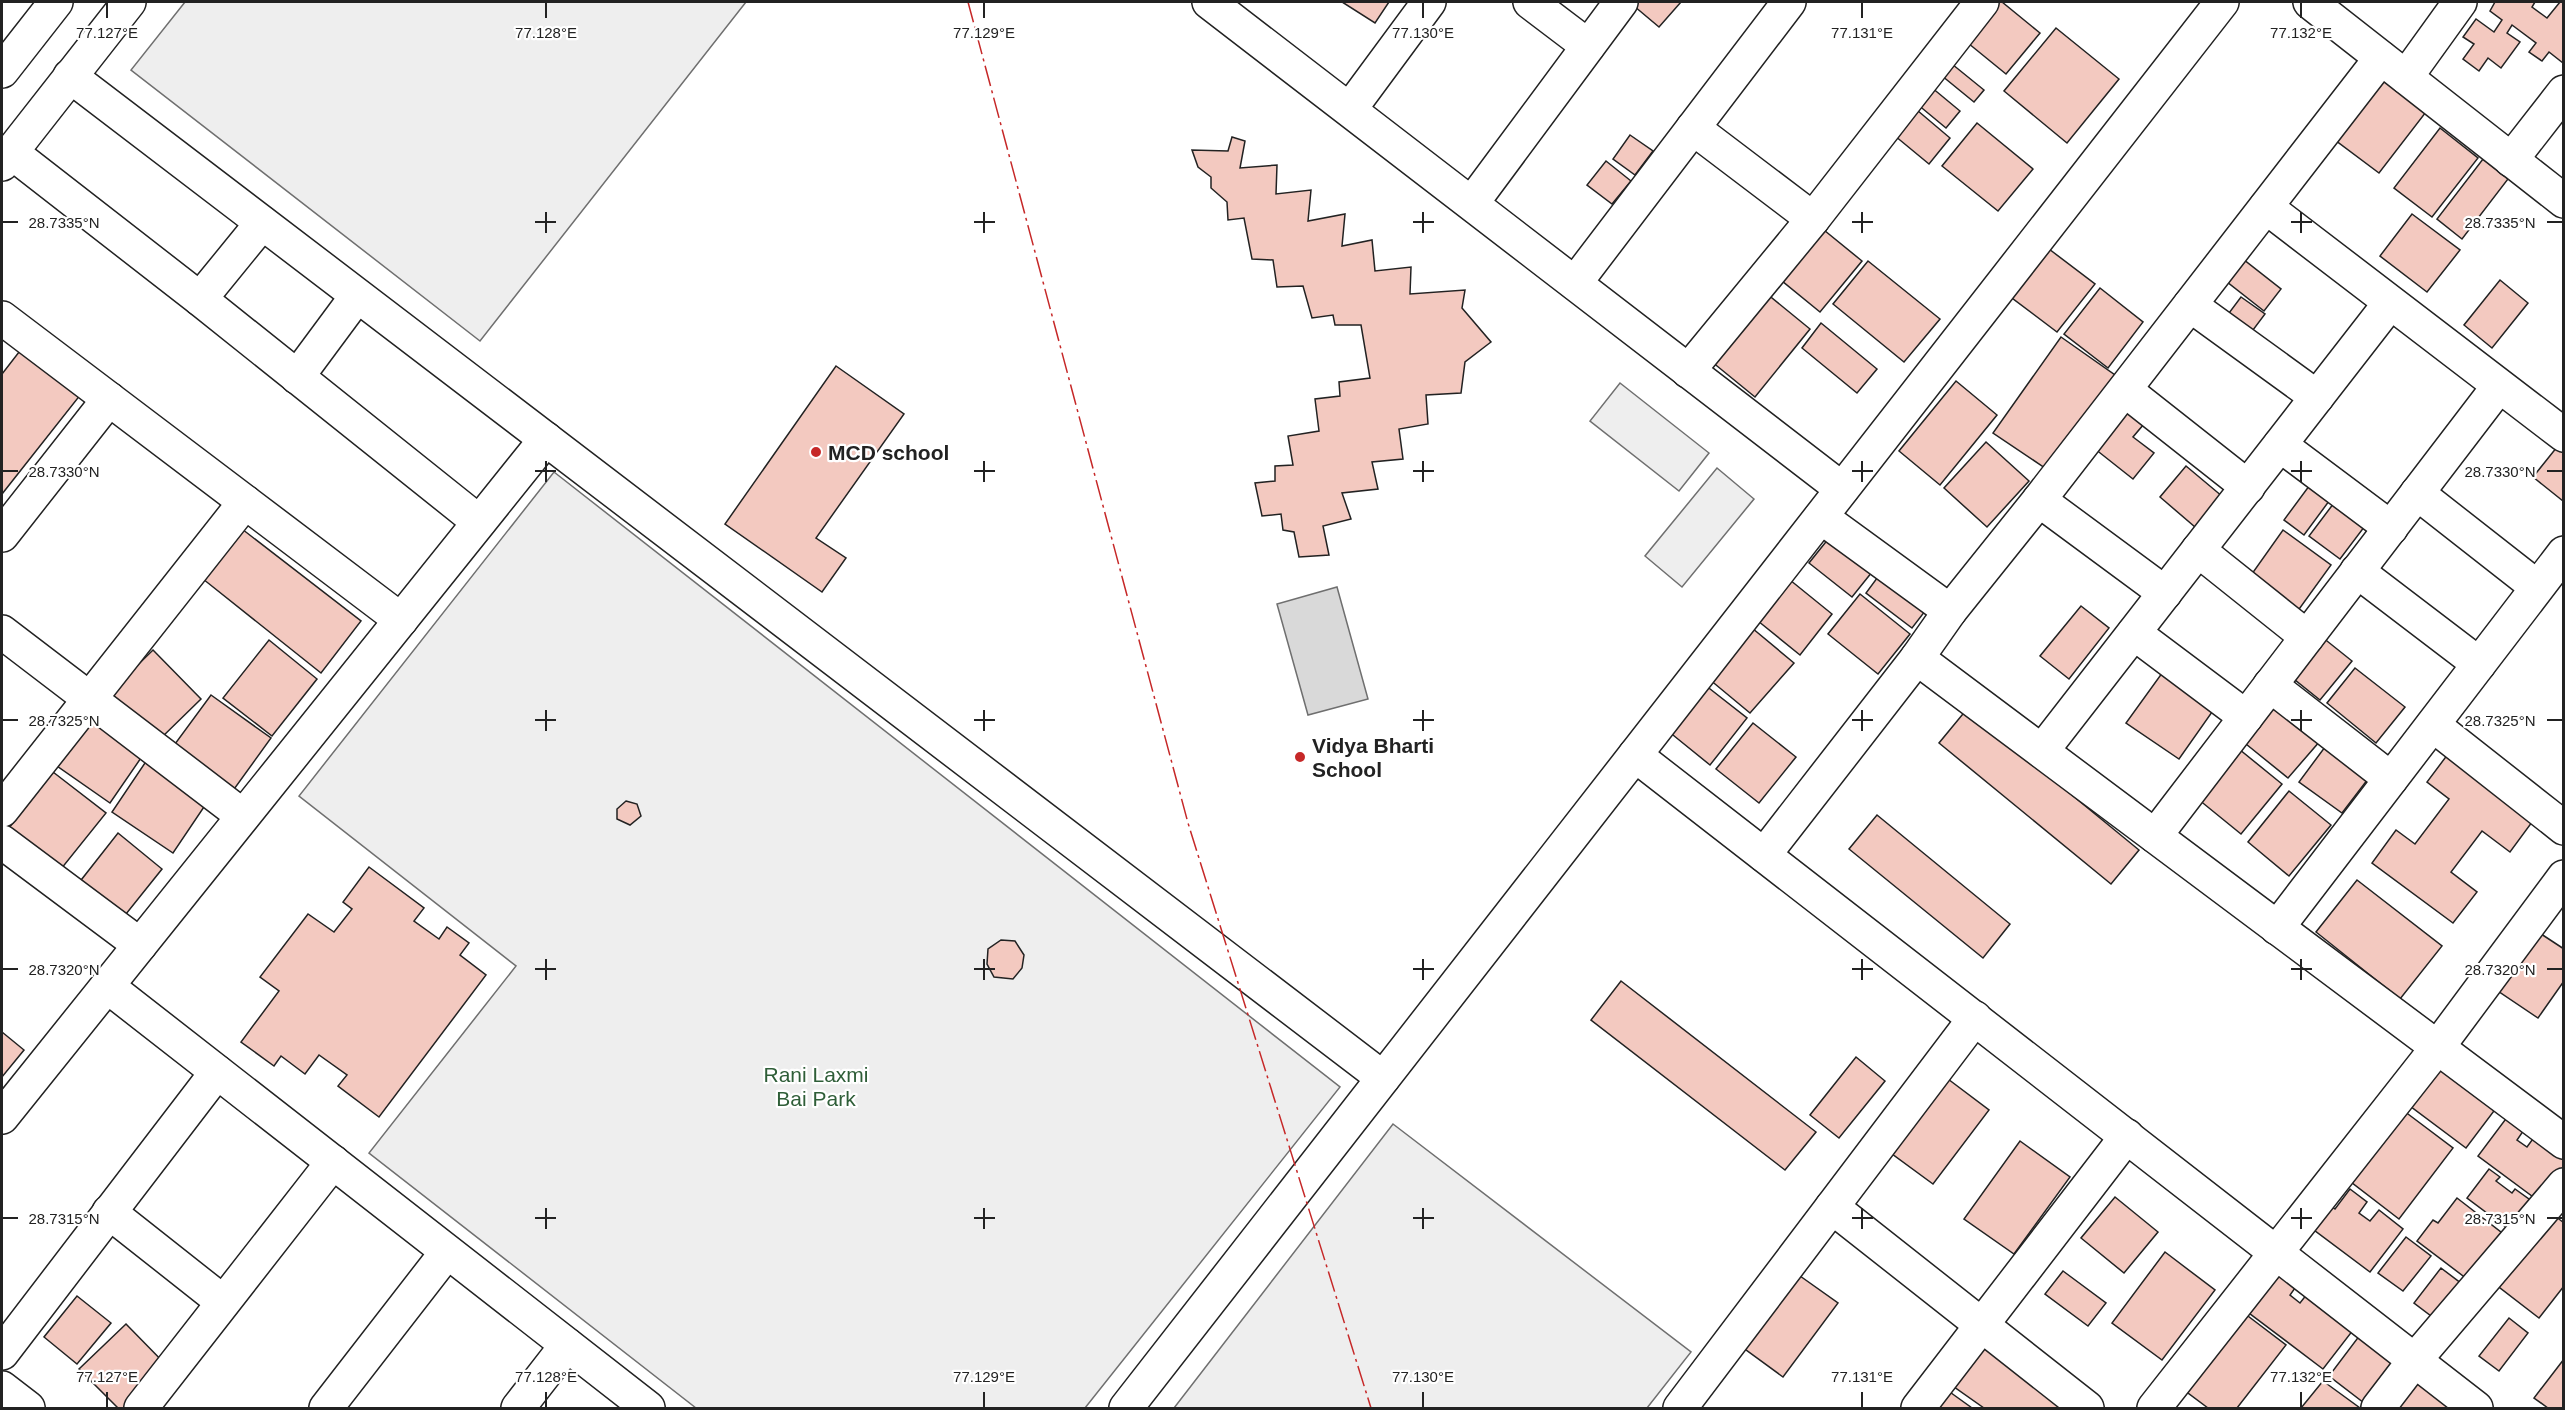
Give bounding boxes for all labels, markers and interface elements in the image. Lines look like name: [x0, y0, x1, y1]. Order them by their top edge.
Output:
text: 77.127°E: [76, 24, 138, 41]
text: 77.128°E: [515, 24, 577, 41]
text: 77.129°E: [953, 24, 1015, 41]
text: 77.130°E: [1392, 24, 1454, 41]
text: 77.131°E: [1831, 24, 1893, 41]
text: 77.132°E: [2270, 24, 2332, 41]
text: 28.7335°N: [28, 214, 100, 231]
text: 28.7335°N: [2464, 214, 2536, 231]
place label: MCD school: [828, 441, 949, 464]
marker: MCD school: [809, 445, 823, 459]
text: 28.7330°N: [28, 463, 100, 480]
text: 28.7330°N: [2464, 463, 2536, 480]
text: 28.7325°N: [28, 712, 100, 729]
text: 28.7325°N: [2464, 712, 2536, 729]
place label: Vidya Bharti School: [1312, 734, 1434, 781]
marker: Vidya Bharti School: [1293, 750, 1307, 764]
text: 28.7320°N: [28, 961, 100, 978]
text: 28.7320°N: [2464, 961, 2536, 978]
park label: Rani Laxmi Bai Park: [763, 1063, 869, 1110]
text: 28.7315°N: [28, 1210, 100, 1227]
text: 28.7315°N: [2464, 1210, 2536, 1227]
text: 77.127°E: [76, 1368, 138, 1385]
text: 77.128°E: [515, 1368, 577, 1385]
text: 77.129°E: [953, 1368, 1015, 1385]
text: 77.130°E: [1392, 1368, 1454, 1385]
text: 77.131°E: [1831, 1368, 1893, 1385]
text: 77.132°E: [2270, 1368, 2332, 1385]

